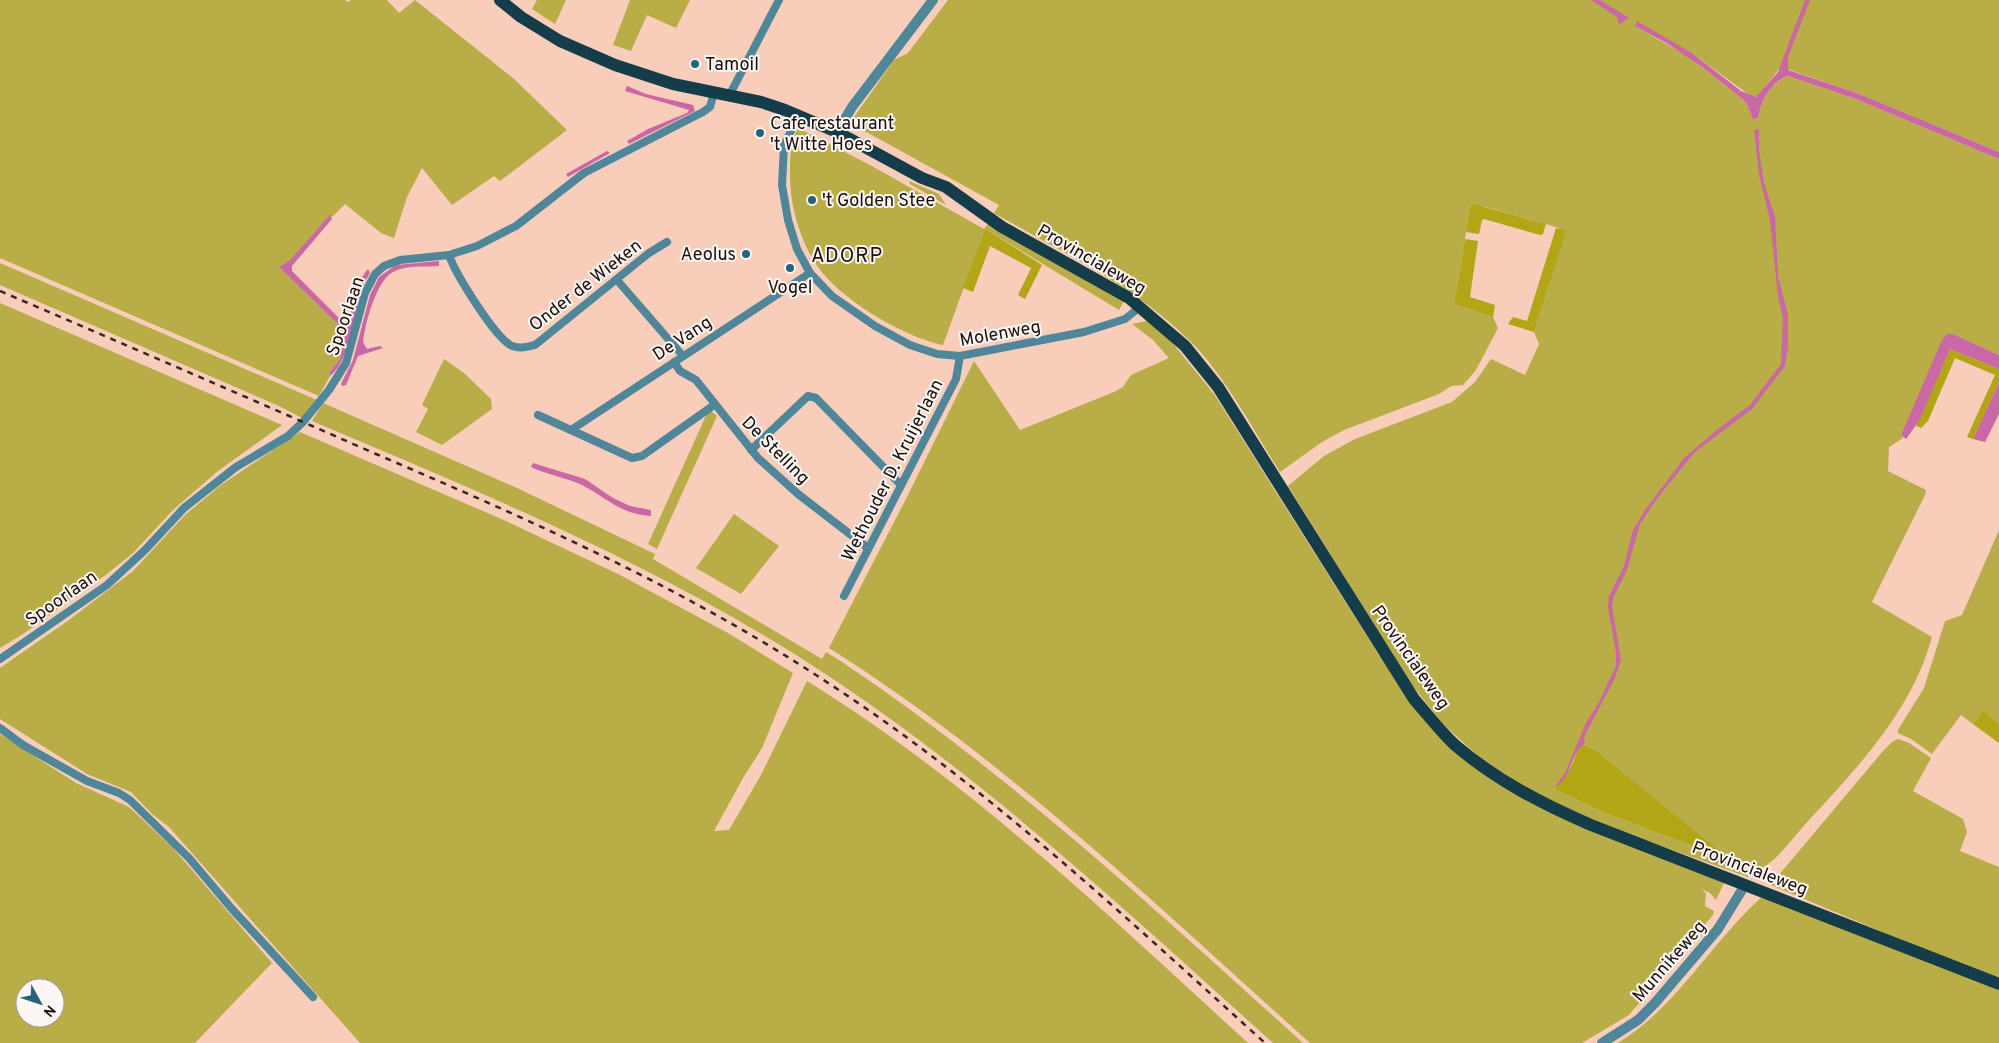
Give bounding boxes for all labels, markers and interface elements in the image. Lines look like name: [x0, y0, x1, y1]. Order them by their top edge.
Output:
place label: Tamoil: [705, 54, 759, 77]
marker: Tamoil: [689, 58, 701, 70]
place label: Cafe restaurant 't Witte Hoes: [770, 113, 894, 157]
marker: Cafe restaurant 't Witte Hoes: [754, 127, 766, 139]
place label: 't Golden Stee: [822, 190, 935, 213]
marker: 't Golden Stee: [806, 194, 818, 206]
street label: Provincialeweg: [1033, 220, 1150, 301]
street label: Onder de Wieken: [525, 235, 647, 337]
place label: Aeolus: [681, 244, 736, 267]
district label: ADORP: [811, 244, 883, 270]
marker: Aeolus: [740, 248, 752, 260]
marker: Vogel: [784, 262, 796, 274]
street label: Spoorlaan: [322, 274, 371, 359]
place label: Vogel: [768, 277, 812, 300]
street label: De Vang: [649, 312, 717, 367]
street label: Molenweg: [958, 316, 1043, 353]
street label: Wethouder D. Kruijerlaan: [837, 376, 949, 566]
street label: De Stelling: [736, 412, 814, 490]
street label: Spoorlaan: [21, 566, 102, 632]
street label: Provincialeweg: [1365, 601, 1454, 714]
street label: Provincialeweg: [1688, 837, 1811, 902]
street label: Munnikeweg: [1628, 916, 1712, 1008]
north arrow: [15, 978, 65, 1028]
text: N: [39, 1001, 59, 1020]

